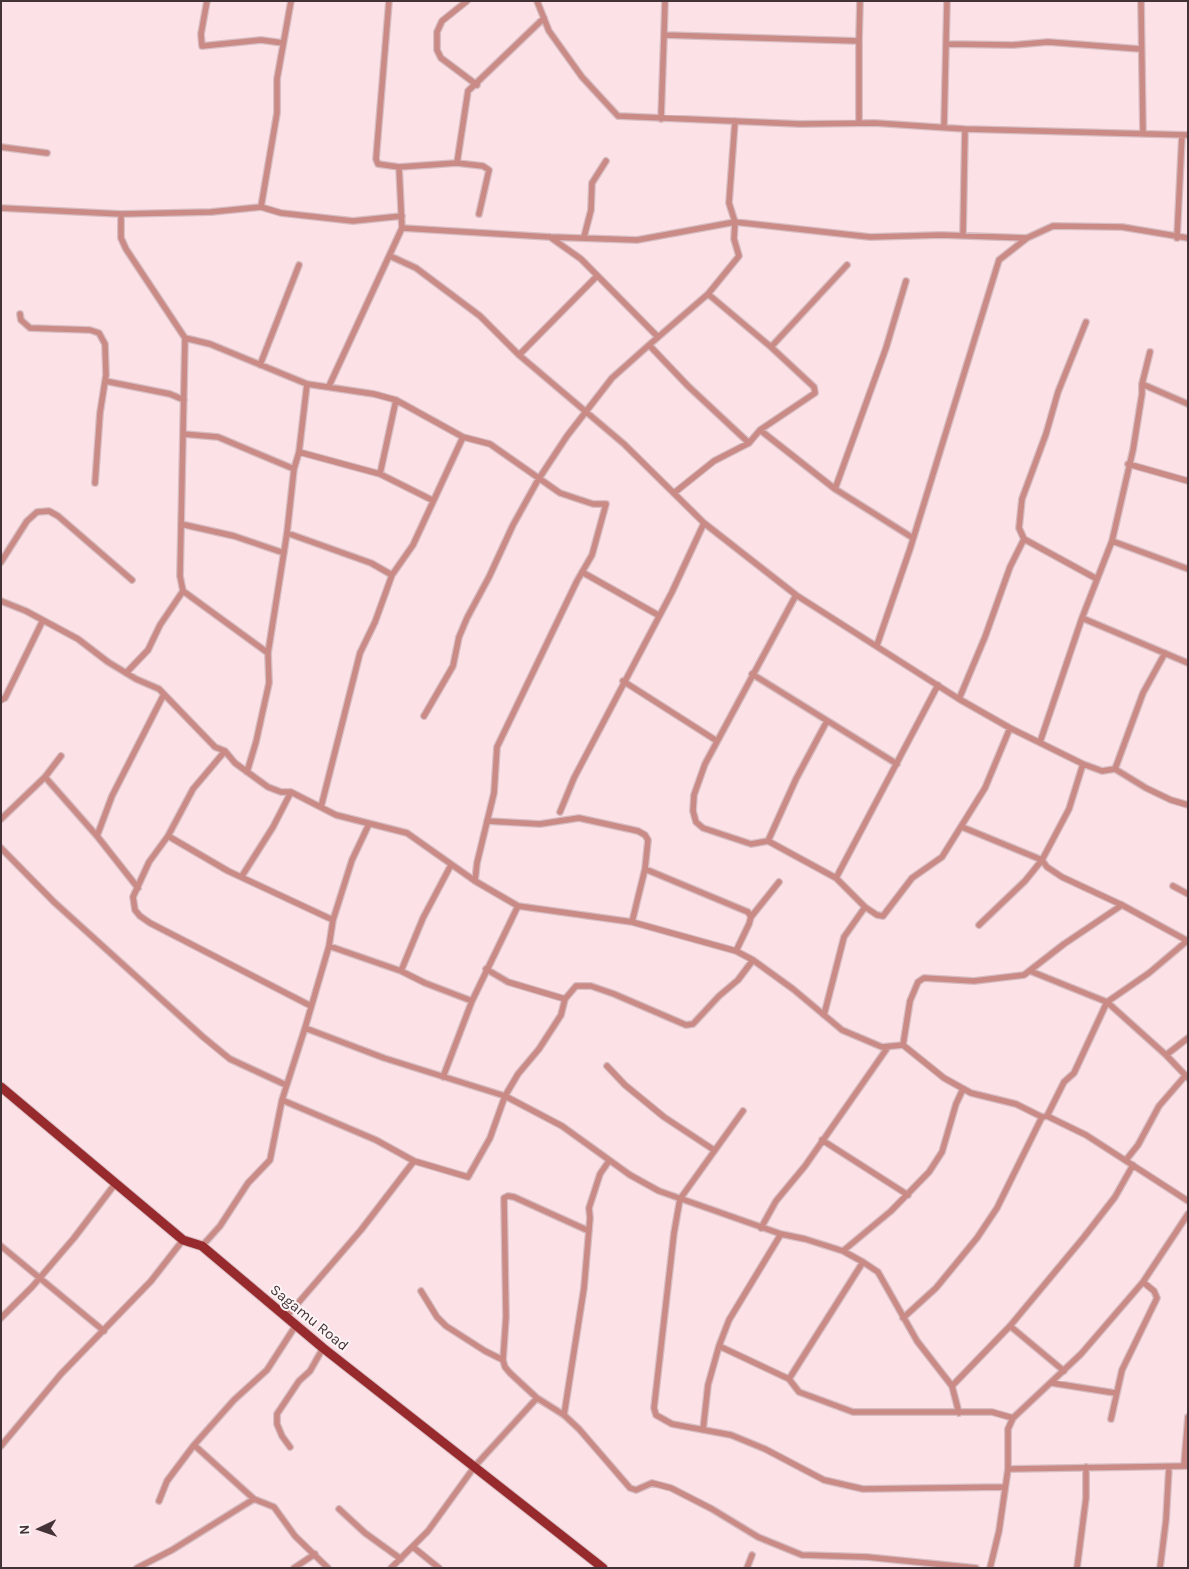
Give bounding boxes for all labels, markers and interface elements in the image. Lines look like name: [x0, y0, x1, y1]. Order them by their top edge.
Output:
street label: Sagamu Road: [266, 1281, 352, 1355]
north arrow: [15, 1504, 65, 1554]
text: N: [16, 1524, 33, 1535]

